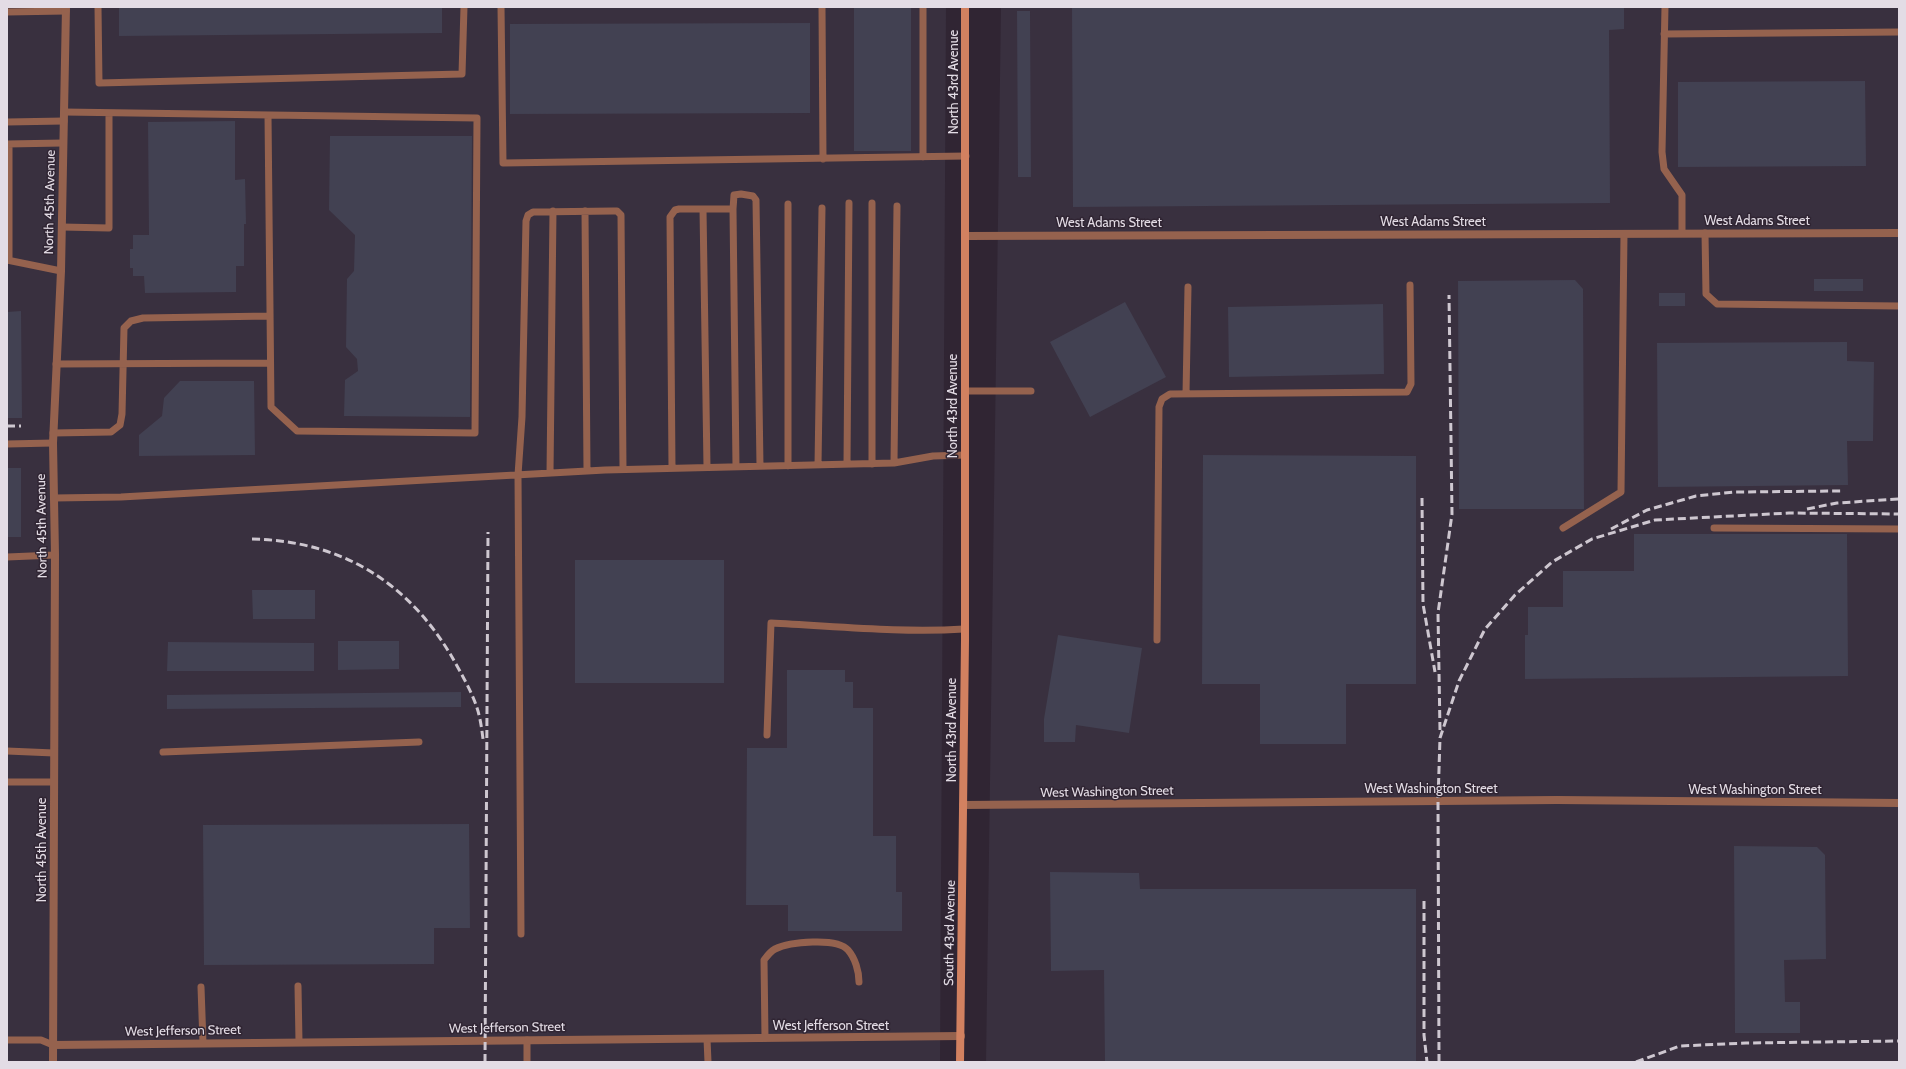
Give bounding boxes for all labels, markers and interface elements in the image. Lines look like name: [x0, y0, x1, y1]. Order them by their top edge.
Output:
street label: North 43rd Avenue: [946, 30, 962, 134]
street label: North 45th Avenue: [41, 150, 59, 254]
street label: West Adams Street: [1704, 213, 1810, 229]
street label: West Adams Street: [1380, 214, 1486, 230]
street label: West Adams Street: [1056, 215, 1162, 231]
street label: North 43rd Avenue: [945, 354, 961, 458]
street label: North 45th Avenue: [33, 474, 51, 578]
street label: North 43rd Avenue: [944, 678, 960, 782]
street label: West Washington Street: [1364, 781, 1498, 797]
street label: West Washington Street: [1688, 782, 1822, 798]
street label: West Washington Street: [1040, 783, 1174, 801]
street label: North 45th Avenue: [34, 798, 50, 902]
street label: South 43rd Avenue: [941, 880, 959, 986]
street label: West Jefferson Street: [773, 1018, 889, 1034]
street label: West Jefferson Street: [449, 1019, 565, 1037]
street label: West Jefferson Street: [125, 1022, 241, 1040]

